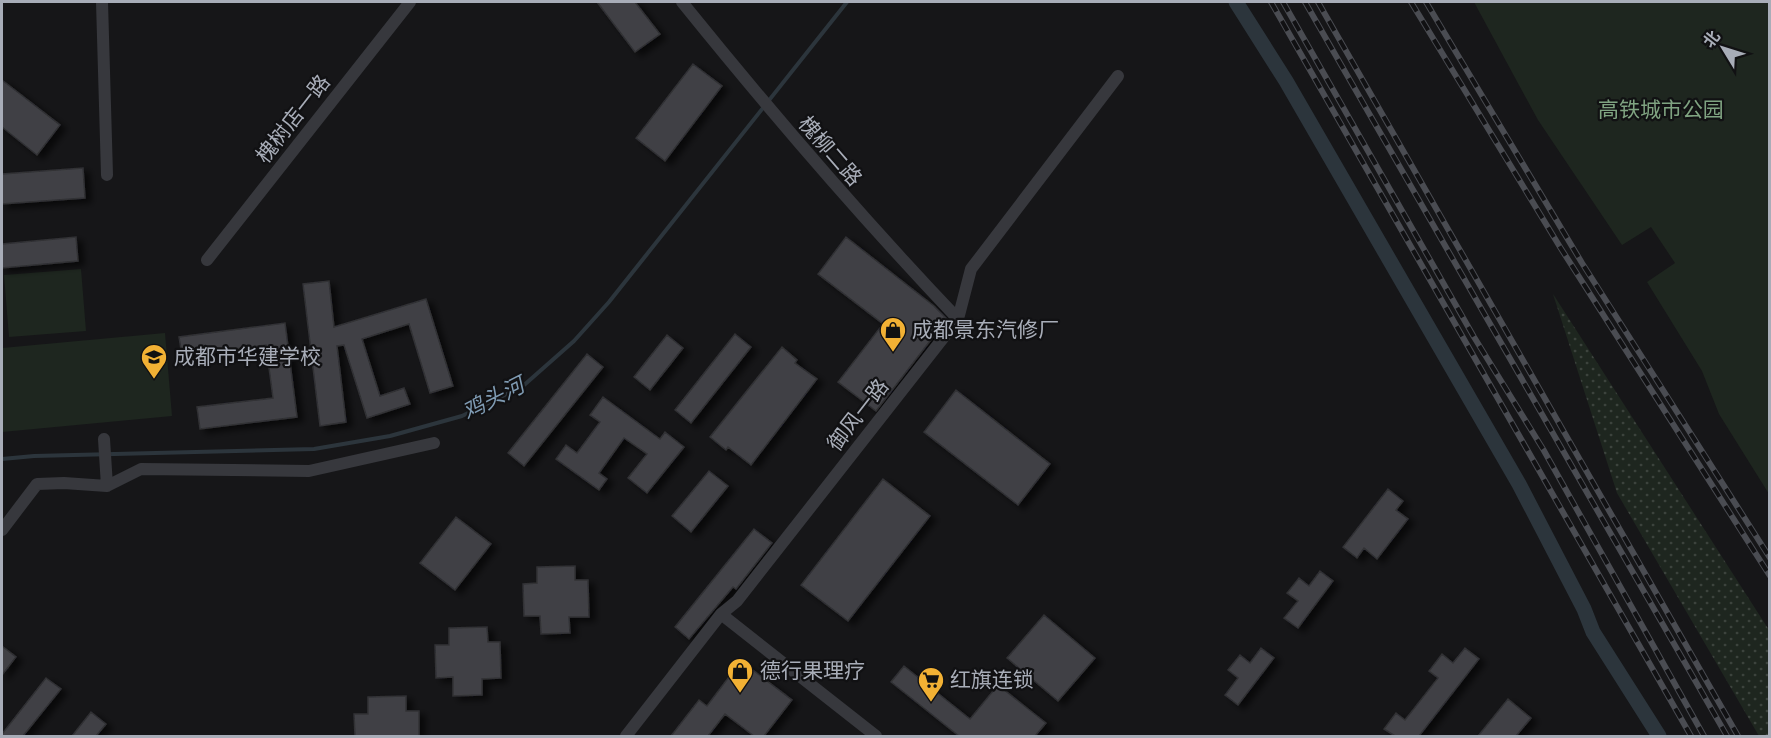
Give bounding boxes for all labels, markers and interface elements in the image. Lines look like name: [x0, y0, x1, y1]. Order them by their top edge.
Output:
north arrow: [1693, 18, 1753, 78]
text: 北: [1698, 26, 1725, 52]
street label: 槐树店一路: [249, 68, 336, 168]
park label: 高铁城市公园: [1598, 95, 1724, 123]
street label: 槐柳二路: [793, 109, 869, 191]
shop icon: 成都景东汽修厂: [878, 315, 908, 353]
place label: 成都景东汽修厂: [912, 315, 1059, 343]
school or university icon: 成都市华建学校: [139, 342, 169, 380]
place label: 成都市华建学校: [174, 342, 321, 370]
water label: 鸡头河: [457, 368, 533, 426]
street label: 御风一路: [820, 373, 894, 456]
shop icon: 德行果理疗: [725, 656, 755, 694]
place label: 德行果理疗: [760, 656, 865, 684]
supermarket icon: 红旗连锁: [916, 665, 946, 703]
place label: 红旗连锁: [950, 665, 1034, 693]

